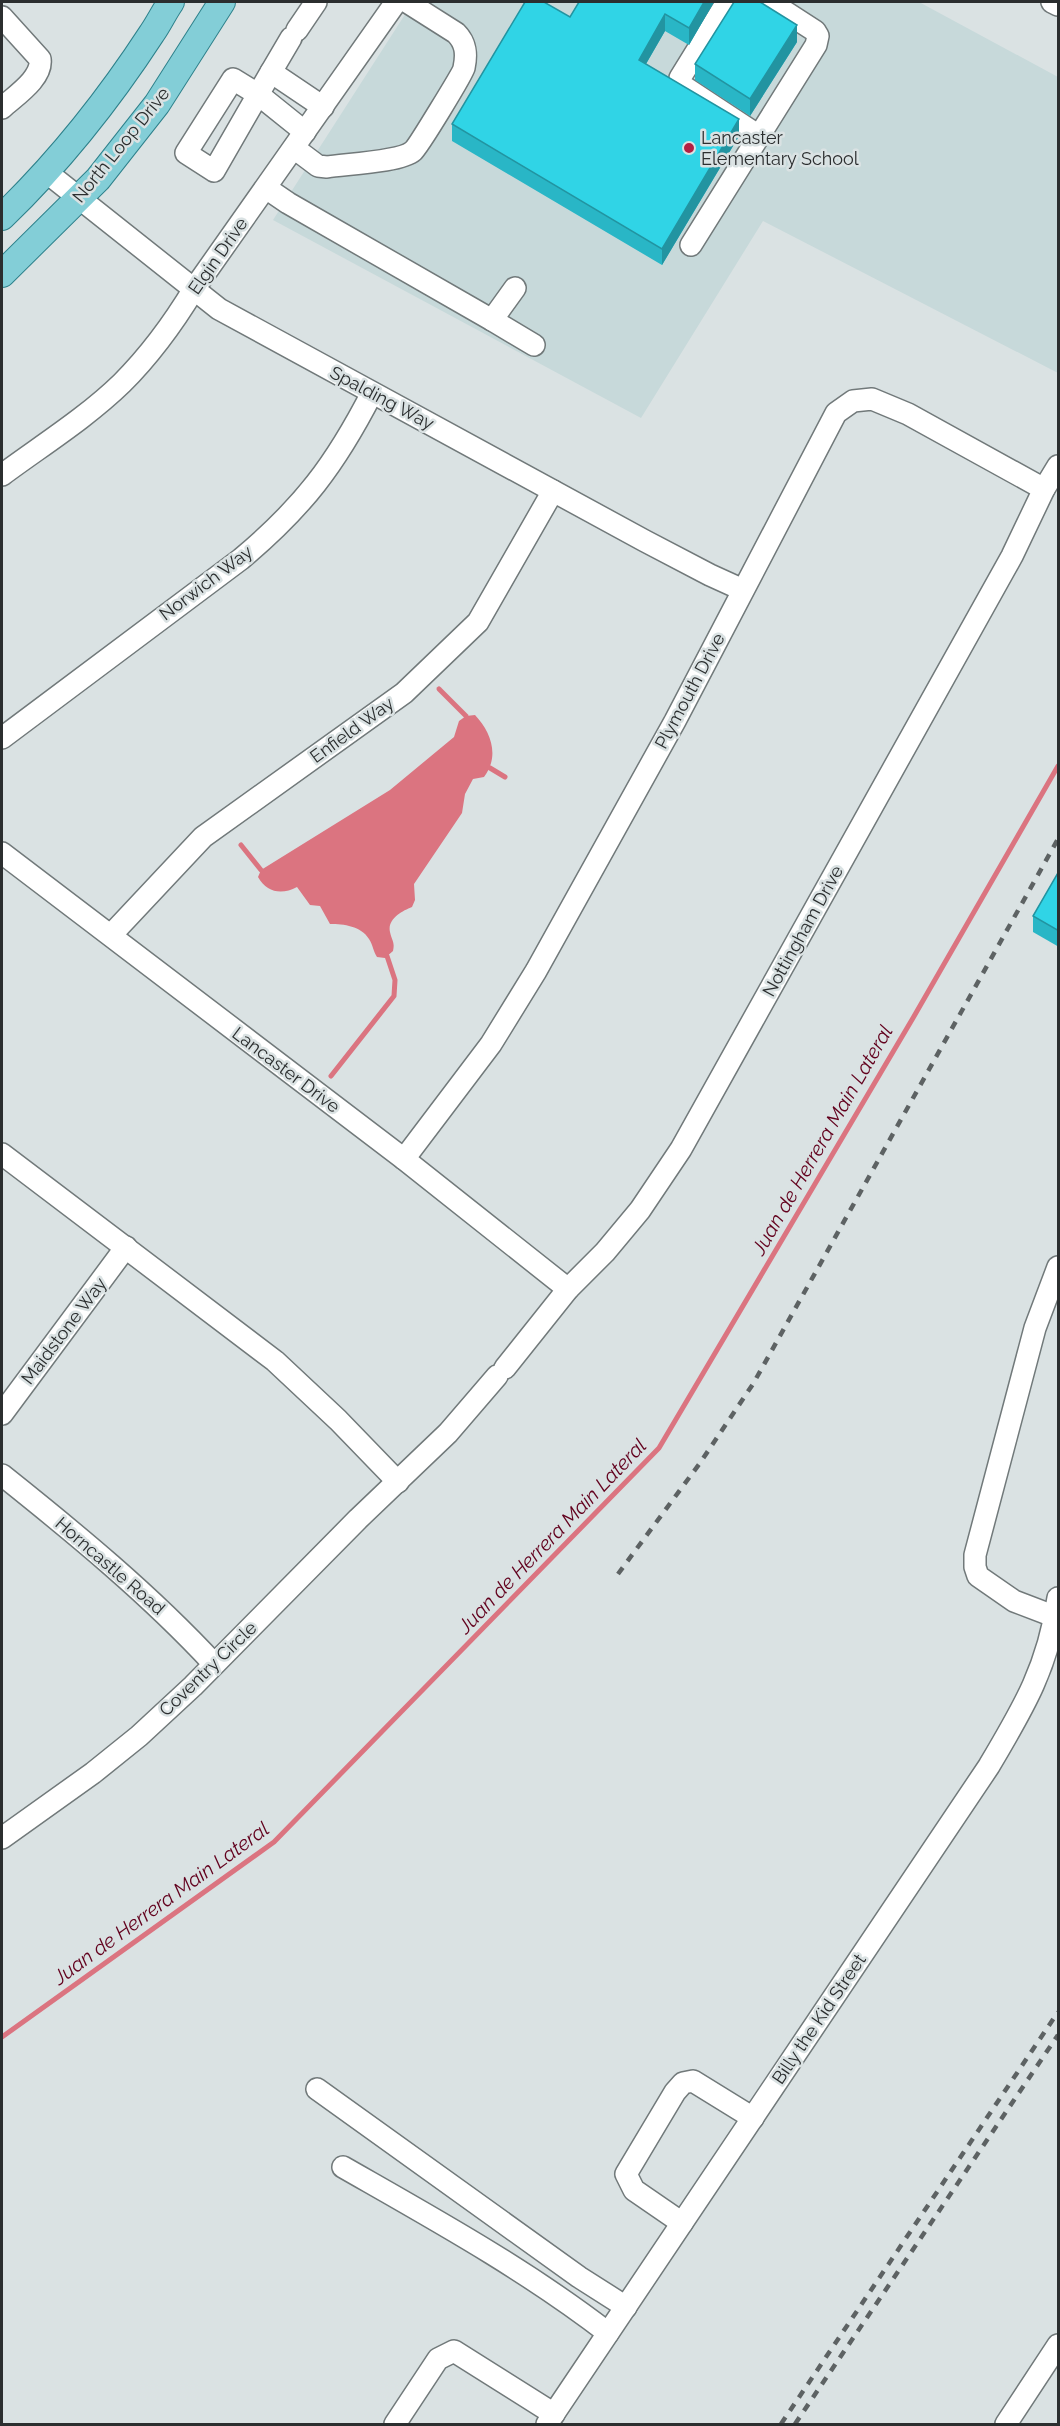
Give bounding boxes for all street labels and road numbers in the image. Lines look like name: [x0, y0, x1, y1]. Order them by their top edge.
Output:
street label: North Loop Drive: [68, 82, 174, 207]
street label: Elgin Drive: [183, 213, 252, 298]
street label: Spalding Way: [327, 361, 438, 434]
street label: Norwich Way: [155, 541, 256, 624]
street label: Plymouth Drive: [650, 629, 729, 752]
street label: Enfield Way: [306, 692, 398, 767]
street label: Nottingham Drive: [758, 861, 847, 1000]
street label: Lancaster Drive: [228, 1022, 345, 1117]
street label: Maidstone Way: [17, 1273, 111, 1388]
street label: Horncastle Road: [51, 1512, 169, 1619]
street label: Coventry Circle: [155, 1617, 261, 1720]
street label: Billy the Kid Street: [767, 1950, 870, 2088]

